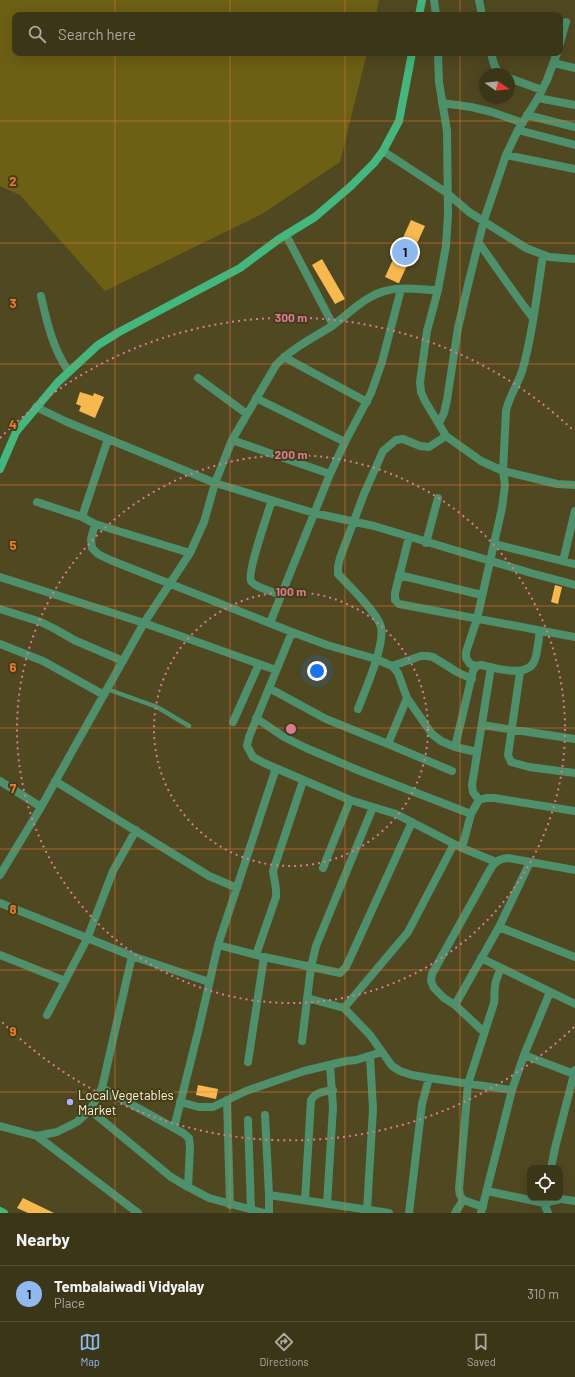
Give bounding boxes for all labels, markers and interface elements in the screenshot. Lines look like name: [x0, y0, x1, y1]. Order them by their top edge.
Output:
search box: [12, 12, 563, 56]
icon: search: [26, 23, 48, 45]
text: Search here: [58, 25, 136, 43]
north arrow: [479, 68, 515, 104]
text: 2: [9, 173, 17, 189]
pin: 1: [392, 237, 418, 267]
text: 3: [9, 295, 17, 311]
text: 300 m: [275, 310, 307, 324]
text: 4: [9, 416, 17, 432]
text: 200 m: [275, 447, 307, 461]
text: 5: [9, 537, 17, 553]
text: 100 m: [276, 584, 306, 598]
text: 6: [10, 659, 17, 675]
your location: [307, 661, 327, 681]
centre of rings: [284, 722, 298, 736]
text: 7: [10, 780, 17, 796]
text: 8: [9, 901, 17, 917]
text: 9: [10, 1023, 17, 1039]
place label: Local Vegetables Market: [78, 1087, 174, 1118]
marker: Local Vegetables Market: [65, 1097, 75, 1107]
map controls: [527, 1165, 563, 1201]
button: locate: [527, 1165, 563, 1201]
text: Nearby: [16, 1229, 70, 1249]
text: Tembalaiwadi Vidyalay: [54, 1277, 204, 1295]
text: 1: [27, 1286, 31, 1302]
text: 310 m: [527, 1286, 559, 1302]
text: Place: [54, 1295, 85, 1311]
tab: Map: [79, 1331, 101, 1368]
tab: Directions: [259, 1331, 309, 1368]
tab: Saved: [467, 1331, 496, 1368]

